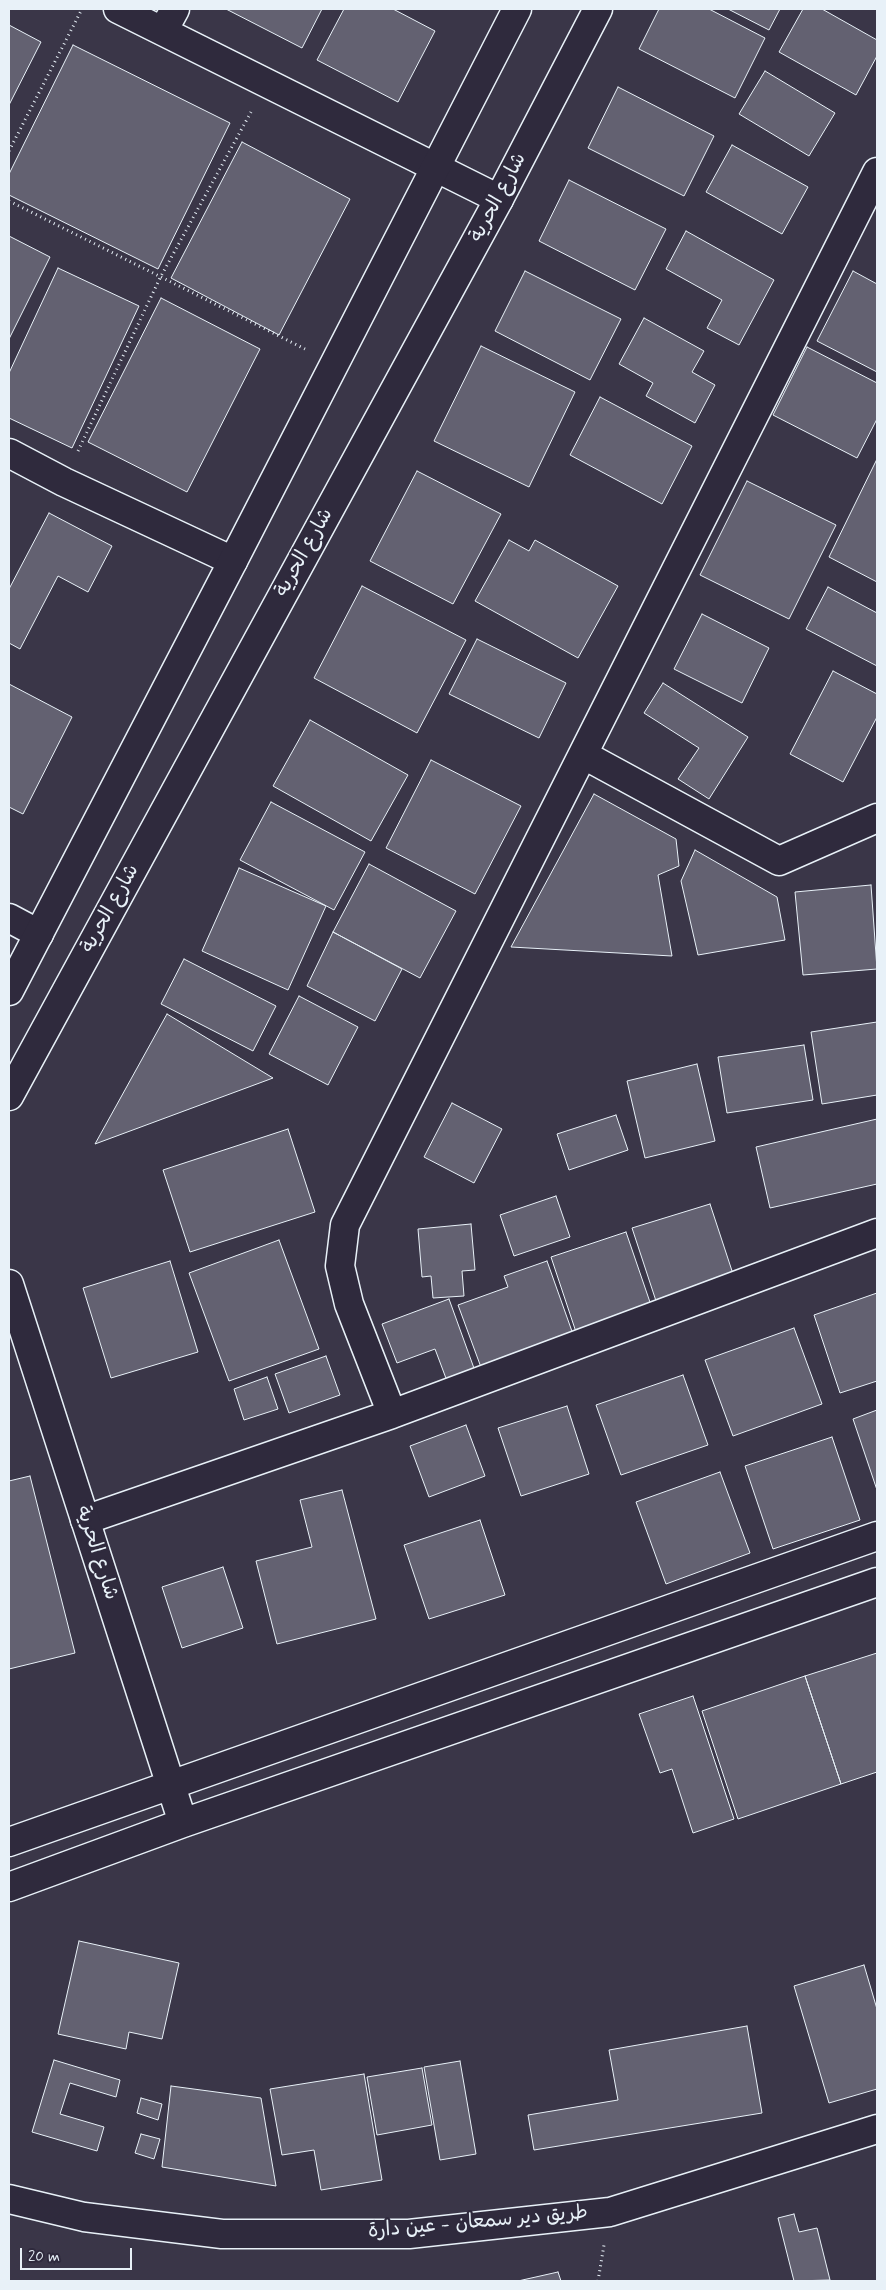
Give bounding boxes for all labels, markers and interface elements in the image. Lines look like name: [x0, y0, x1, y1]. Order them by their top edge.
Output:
street label: شارع الحرية: [466, 149, 532, 247]
street label: شارع الحرية: [271, 505, 339, 601]
street label: شارع الحرية: [77, 861, 145, 957]
street label: شارع الحرية: [70, 1503, 122, 1603]
street label: طريق دير سمعان - عين دارة: [367, 2201, 589, 2245]
scale bar: [22, 2238, 135, 2270]
text: 20 m: [28, 2247, 60, 2267]

